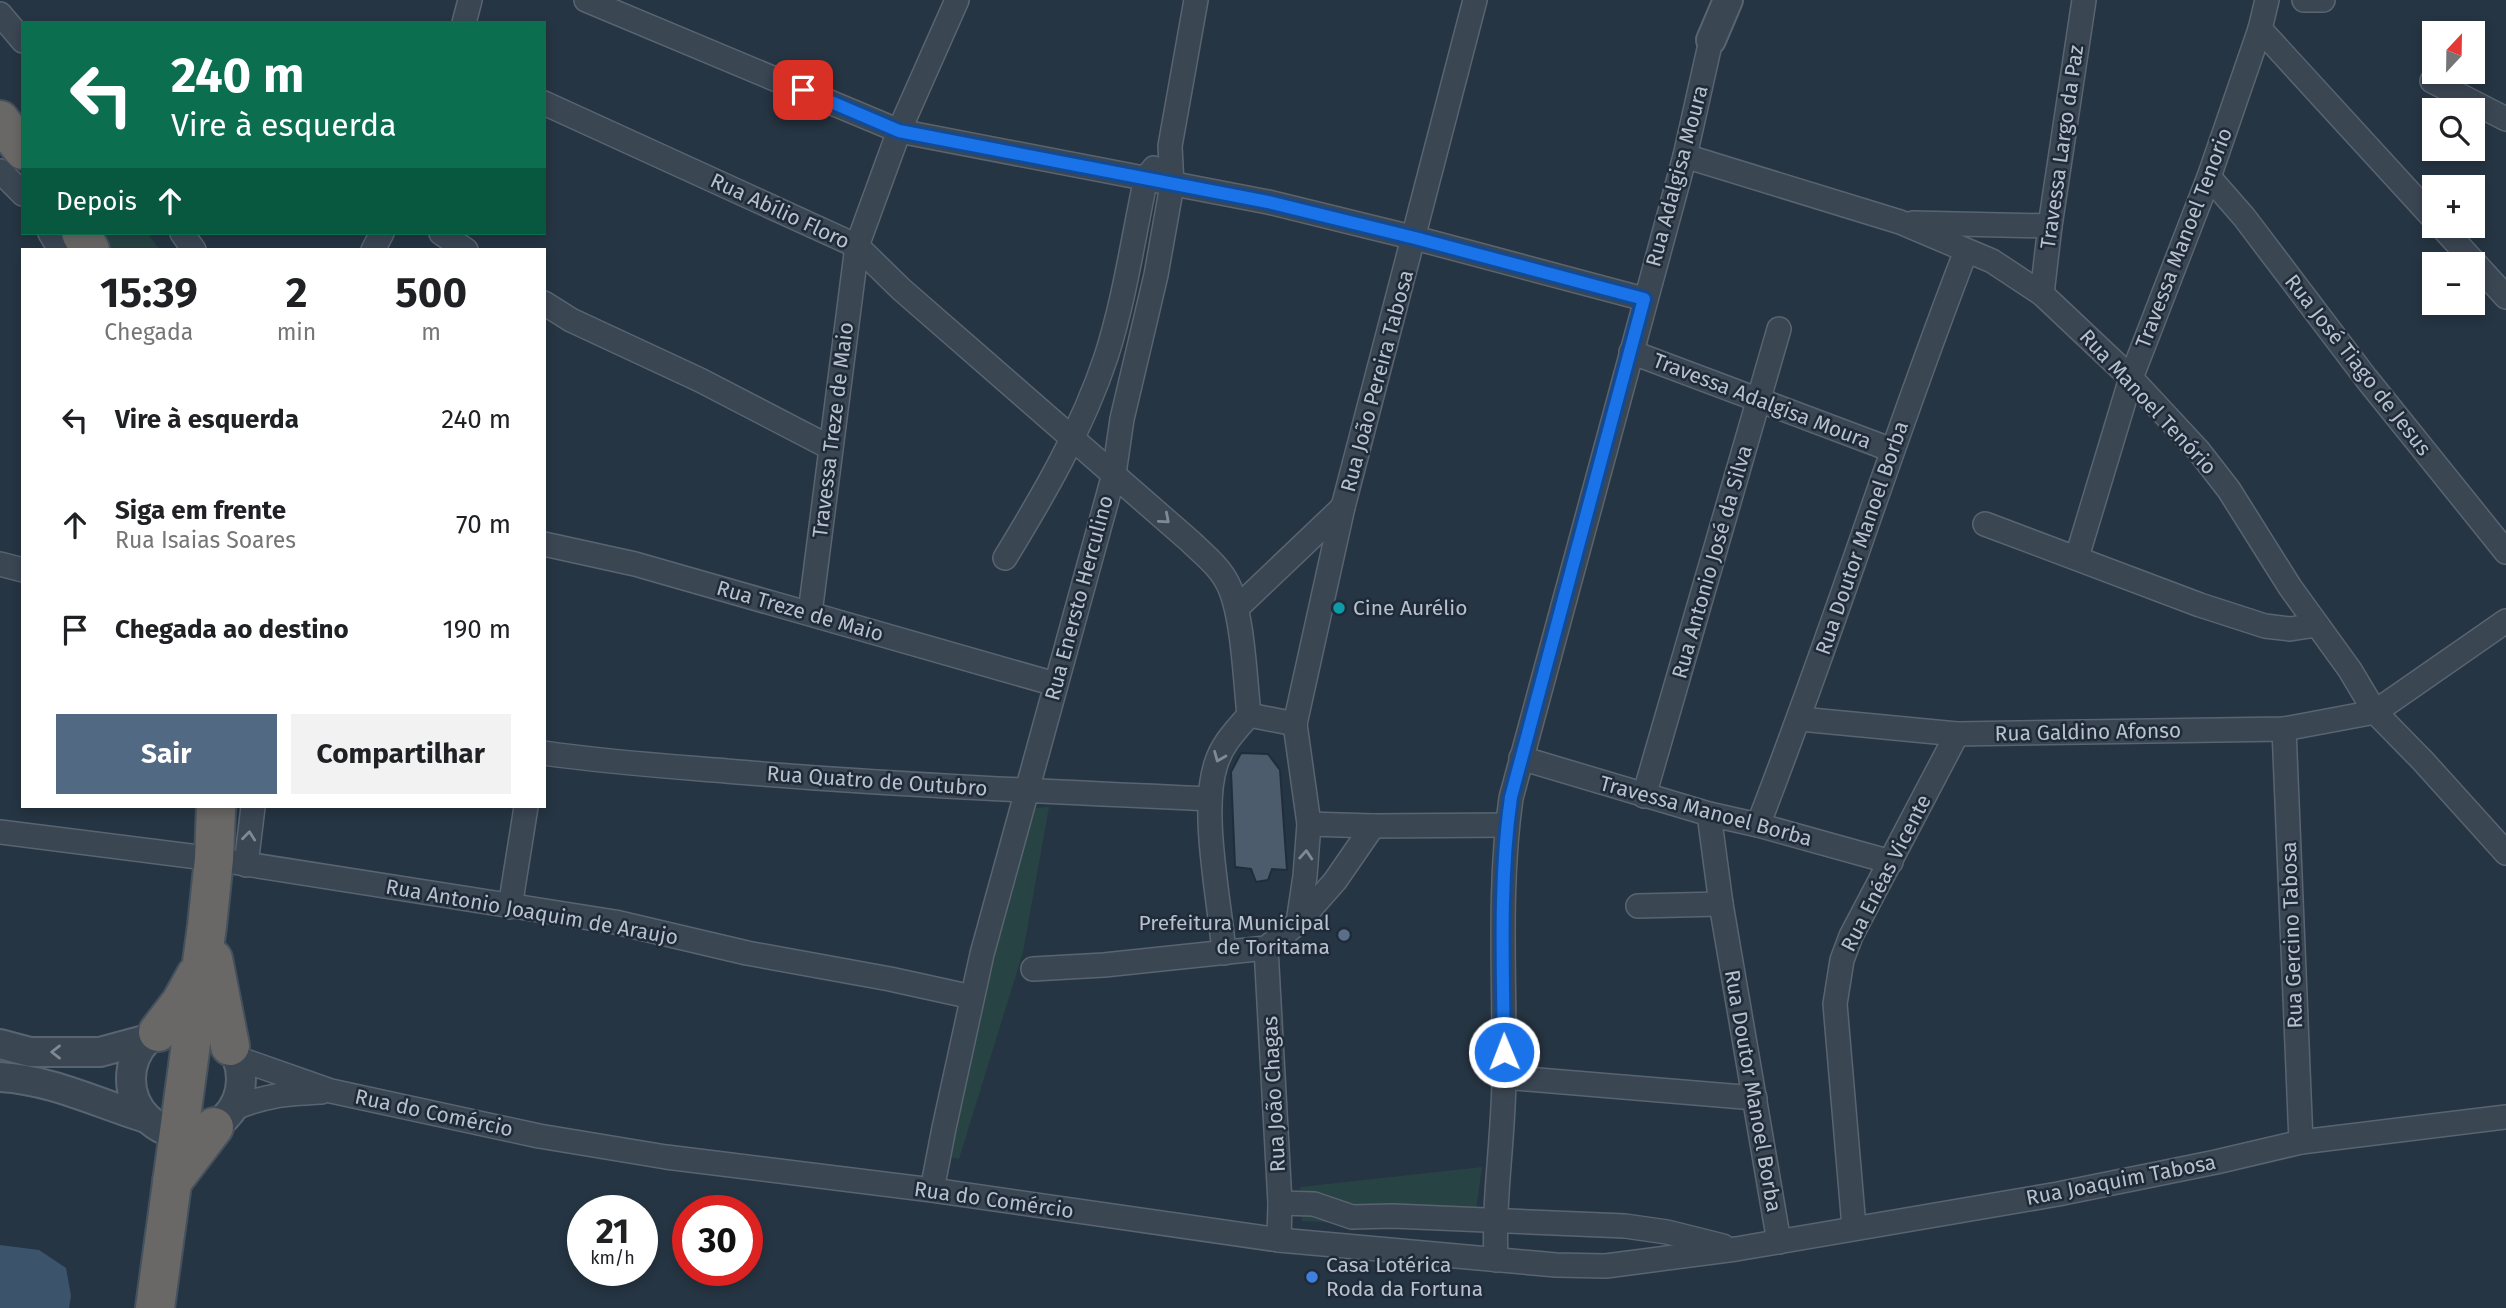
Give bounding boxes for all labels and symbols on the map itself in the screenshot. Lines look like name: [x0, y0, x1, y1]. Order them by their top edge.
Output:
north arrow: [2422, 21, 2485, 84]
street label: Travessa Largo da Paz: [2035, 43, 2089, 251]
pin: [773, 60, 833, 120]
street label: Rua Adalgisa Moura: [1640, 82, 1714, 270]
street label: Travessa Manoel Tenorio: [2130, 124, 2238, 352]
street label: Rua Abílio Floro: [706, 167, 854, 255]
street label: Rua João Pereira Tabosa: [1335, 267, 1419, 495]
street label: Rua José Tiago de Jesus: [2279, 269, 2437, 461]
street label: Travessa Treze de Maio: [807, 321, 859, 539]
street label: Rua Manoel Tenório: [2074, 324, 2222, 480]
street label: Travessa Adalgisa Moura: [1649, 347, 1875, 455]
street label: Rua Doutor Manoel Borba: [1810, 418, 1914, 658]
street label: Rua Antonio José da Silva: [1666, 442, 1758, 682]
street label: Rua Enersto Herculino: [1039, 493, 1119, 703]
one-way arrow: [1157, 511, 1170, 523]
street label: Rua Treze de Maio: [714, 575, 886, 647]
place label: Cine Aurélio: [1353, 595, 1468, 621]
marker: Cine Aurélio: [1331, 600, 1347, 616]
street label: Rua Galdino Afonso: [1995, 717, 2181, 747]
one-way arrow: [1214, 751, 1228, 763]
street label: Rua Quatro de Outubro: [766, 760, 988, 802]
street label: Travessa Manoel Borba: [1597, 770, 1815, 852]
street label: Rua Enéas Vicente: [1835, 790, 1937, 956]
one-way arrow: [242, 830, 257, 842]
street label: Rua Gercino Tabosa: [2276, 841, 2308, 1029]
one-way arrow: [1298, 850, 1313, 861]
street label: Rua Antonio Joaquim de Araujo: [384, 873, 680, 951]
place label: Prefeitura Municipal de Toritama: [1139, 910, 1330, 960]
marker: Prefeitura Municipal de Toritama: [1336, 927, 1352, 943]
street label: Rua Doutor Manoel Borba: [1719, 968, 1787, 1214]
street label: Rua João Chagas: [1257, 1015, 1291, 1173]
position arrow: [1467, 1015, 1541, 1089]
one-way arrow: [51, 1044, 61, 1060]
street label: Rua do Comércio: [353, 1084, 515, 1142]
street label: Rua Joaquim Tabosa: [2024, 1149, 2218, 1211]
street label: Rua do Comércio: [912, 1176, 1076, 1224]
speed limit sign: 30: [672, 1195, 763, 1286]
place label: Casa Lotérica Roda da Fortuna: [1326, 1252, 1483, 1302]
marker: Casa Lotérica Roda da Fortuna: [1304, 1269, 1320, 1285]

